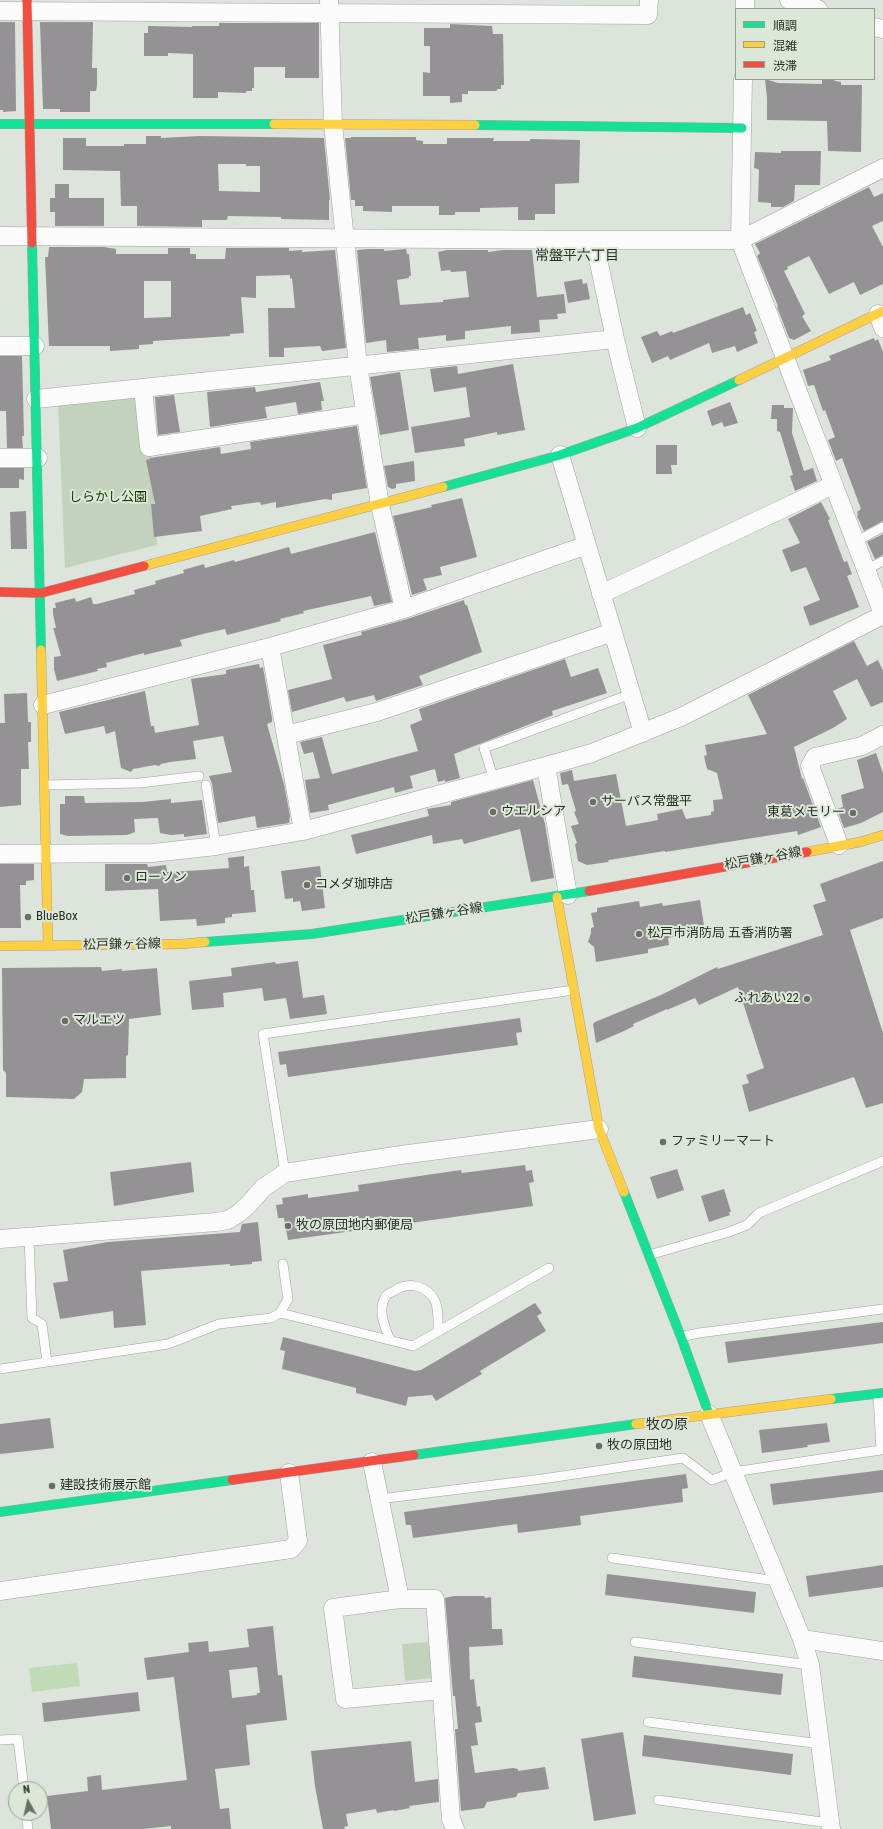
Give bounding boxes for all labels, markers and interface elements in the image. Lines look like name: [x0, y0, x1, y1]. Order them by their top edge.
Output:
legend: [735, 8, 875, 80]
text: 順調: [773, 19, 797, 33]
text: 混雑: [773, 39, 797, 53]
text: 渋滞: [773, 59, 797, 73]
district label: 常盤平六丁目: [535, 248, 619, 264]
park label: しらかし公園: [69, 490, 147, 506]
place label: サーパス常盤平: [601, 794, 692, 810]
marker: サーパス常盤平: [588, 797, 598, 807]
place label: ウエルシア: [501, 804, 566, 820]
place label: 東葛メモリー: [767, 805, 845, 821]
marker: ウエルシア: [488, 807, 498, 817]
marker: 東葛メモリー: [848, 808, 858, 818]
street label: 松戸鎌ヶ谷線: [723, 845, 803, 873]
place label: ローソン: [135, 870, 187, 886]
marker: ローソン: [122, 873, 132, 883]
place label: コメダ珈琲店: [315, 877, 393, 893]
marker: コメダ珈琲店: [302, 880, 312, 890]
street label: 松戸鎌ヶ谷線: [404, 900, 484, 928]
place label: BlueBox: [36, 909, 78, 925]
marker: BlueBox: [23, 912, 33, 922]
place label: 松戸市消防局 五香消防署: [647, 926, 793, 942]
marker: 松戸市消防局 五香消防署: [634, 929, 644, 939]
street label: 松戸鎌ヶ谷線: [83, 937, 161, 953]
place label: ふれあい22: [734, 991, 799, 1007]
marker: ふれあい22: [802, 994, 812, 1004]
place label: マルエツ: [73, 1013, 125, 1029]
marker: マルエツ: [60, 1016, 70, 1026]
place label: ファミリーマート: [671, 1134, 775, 1150]
marker: ファミリーマート: [658, 1137, 668, 1147]
place label: 牧の原団地内郵便局: [296, 1218, 413, 1234]
marker: 牧の原団地内郵便局: [283, 1221, 293, 1231]
district label: 牧の原: [646, 1417, 688, 1433]
place label: 牧の原団地: [607, 1438, 672, 1454]
marker: 牧の原団地: [594, 1441, 604, 1451]
place label: 建設技術展示館: [60, 1478, 151, 1494]
marker: 建設技術展示館: [47, 1481, 57, 1491]
north arrow: [8, 1781, 48, 1821]
text: N: [22, 1783, 31, 1797]

